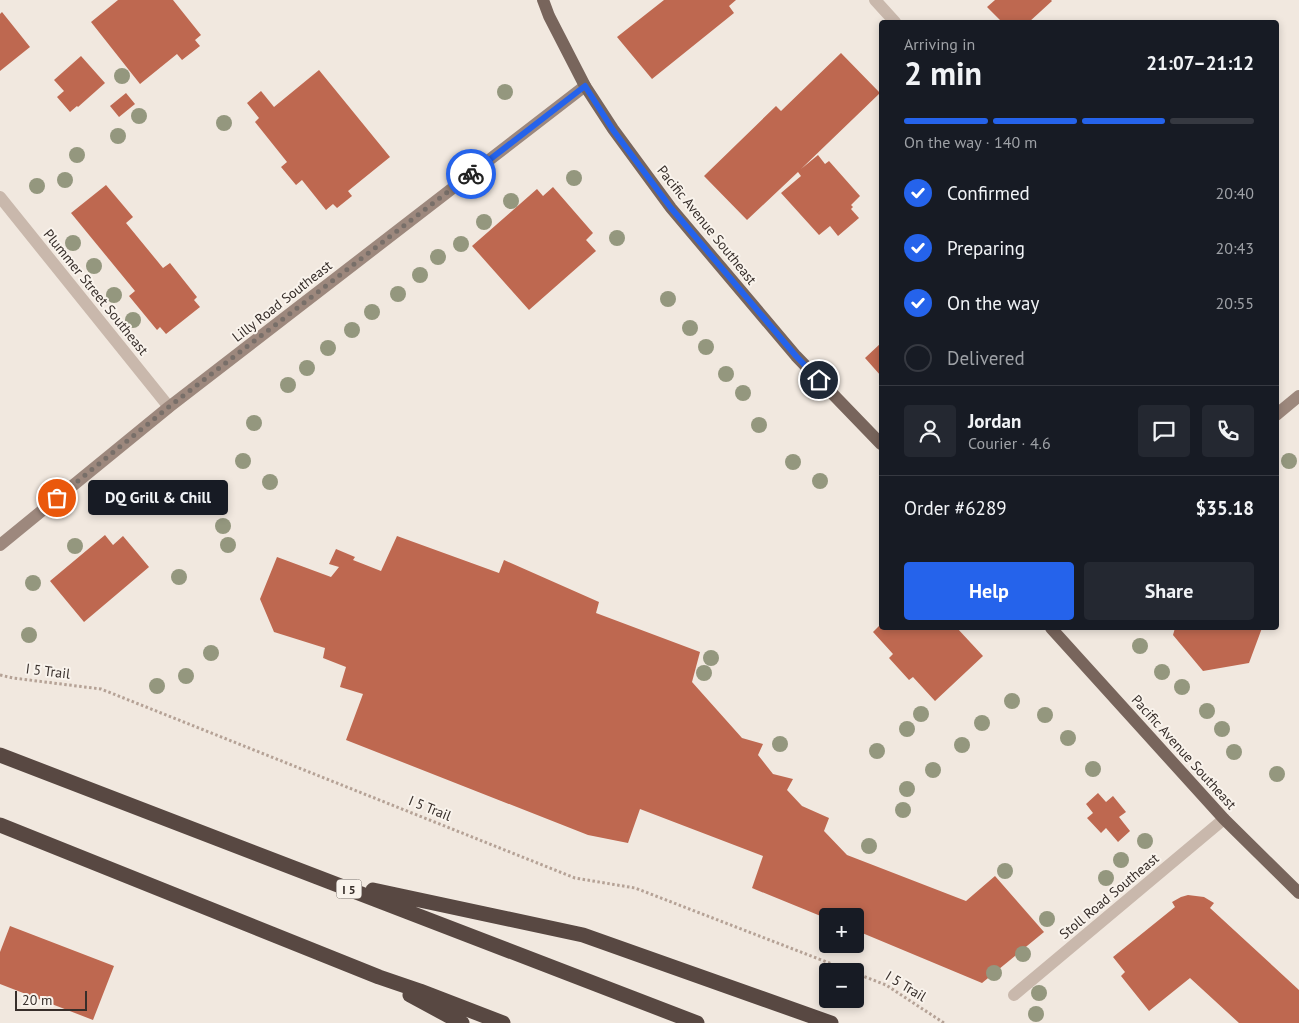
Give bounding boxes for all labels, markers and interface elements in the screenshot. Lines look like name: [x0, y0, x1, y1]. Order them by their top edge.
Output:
text: Arriving in: [904, 34, 975, 54]
text: 21:07–21:12: [1146, 51, 1254, 75]
text: 2 min: [904, 52, 982, 94]
text: On the way · 140 m: [904, 132, 1037, 152]
courier: [446, 149, 496, 199]
icon: bike: [457, 160, 485, 188]
street label: Pacific Avenue Southeast: [653, 162, 761, 288]
icon: check: [904, 179, 932, 207]
text: Confirmed: [947, 181, 1030, 205]
text: 20:40: [1216, 183, 1254, 203]
street label: Plummer Street Southeast: [40, 225, 153, 359]
icon: check: [904, 234, 932, 262]
text: Preparing: [947, 236, 1025, 260]
text: 20:43: [1216, 238, 1254, 258]
street label: Lilly Road Southeast: [228, 256, 336, 346]
icon: check: [904, 289, 932, 317]
text: On the way: [947, 291, 1039, 315]
text: 20:55: [1216, 293, 1254, 313]
text: Delivered: [947, 346, 1025, 370]
pin: [798, 359, 840, 401]
icon: home: [805, 366, 833, 394]
button: person: [904, 405, 956, 457]
button: chat: [1138, 405, 1190, 457]
button: phone: [1202, 405, 1254, 457]
text: Jordan: [968, 409, 1021, 433]
text: Courier · 4.6: [968, 433, 1051, 453]
pin: [36, 477, 78, 519]
callout: DQ Grill & Chill: [87, 480, 227, 516]
icon: bag: [43, 484, 71, 512]
text: DQ Grill & Chill: [105, 487, 211, 507]
text: Order #6289: [904, 496, 1007, 520]
text: $35.18: [1195, 496, 1254, 520]
button: Help: [904, 562, 1074, 620]
button: Share: [1084, 562, 1254, 620]
street label: I 5 Trail: [25, 659, 71, 683]
street label: Pacific Avenue Southeast: [1128, 691, 1240, 813]
street label: I 5 Trail: [406, 791, 454, 825]
street label: Stoll Road Southeast: [1056, 849, 1163, 943]
road number: I 5: [336, 880, 362, 899]
map controls: [819, 908, 864, 1008]
button: +: [819, 908, 864, 953]
button: −: [819, 963, 864, 1008]
street label: I 5 Trail: [882, 967, 930, 1005]
scale bar: [15, 988, 88, 1011]
text: 20 m: [22, 991, 52, 1009]

